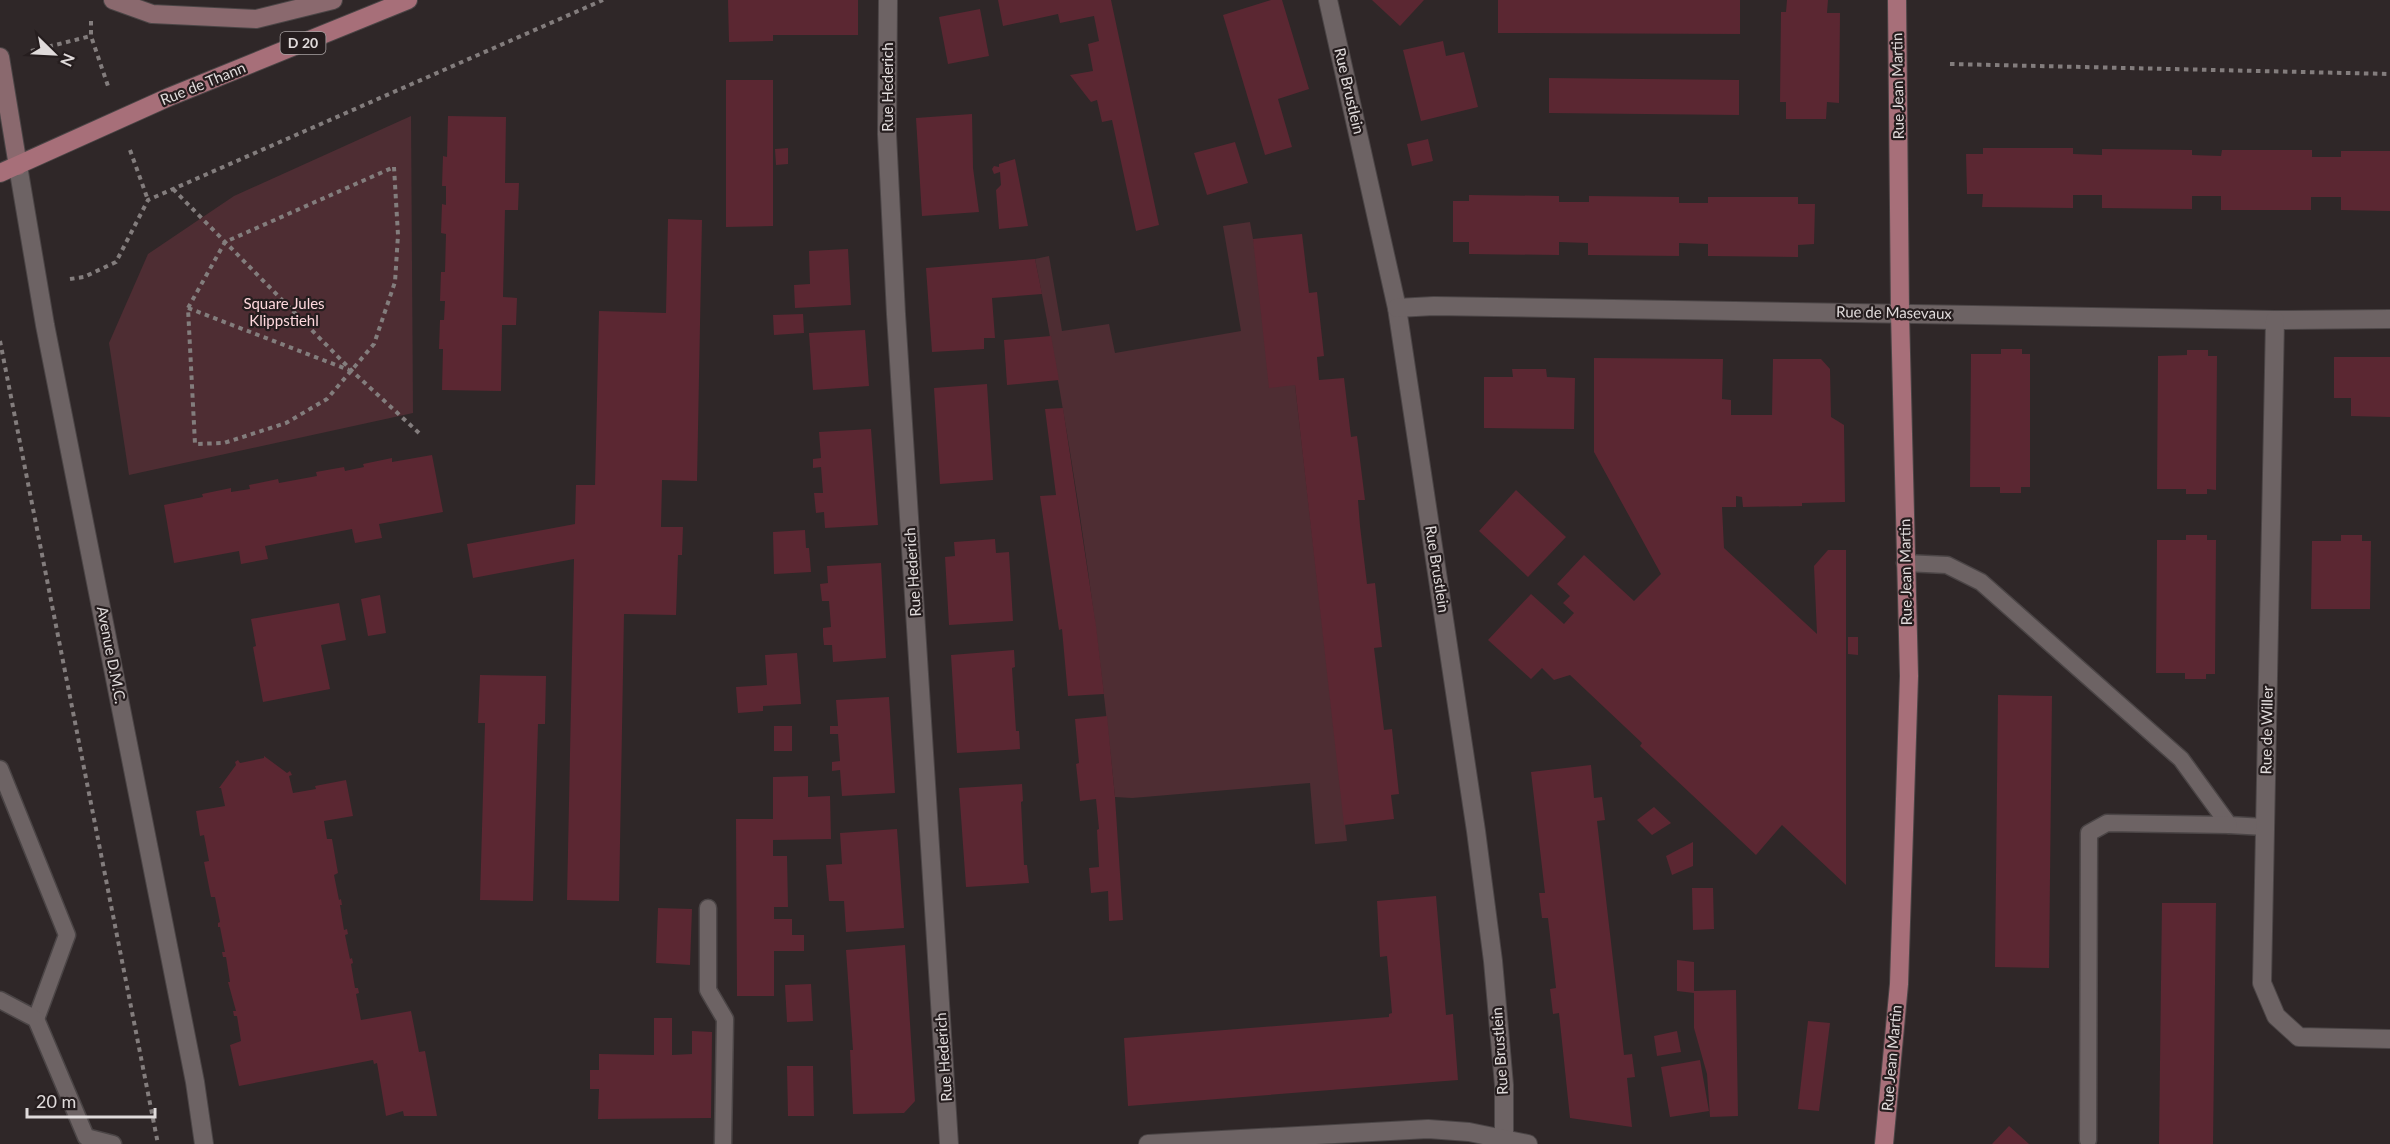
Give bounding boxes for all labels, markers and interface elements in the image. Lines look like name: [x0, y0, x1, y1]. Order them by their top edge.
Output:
north arrow: [24, 24, 84, 84]
road number: D 20: [280, 32, 326, 54]
street label: Rue Jean Martin: [1887, 33, 1907, 140]
street label: Rue Hederich: [878, 42, 896, 132]
street label: Rue Brustlein: [1331, 46, 1369, 136]
text: N: [57, 51, 79, 70]
street label: Rue de Thann: [157, 58, 248, 108]
park label: Square Jules Klippstiehl: [243, 294, 325, 329]
street label: Rue de Masevaux: [1836, 302, 1953, 322]
street label: Rue Jean Martin: [1895, 519, 1915, 626]
street label: Rue Brustlein: [1422, 524, 1454, 614]
street label: Rue Hederich: [900, 527, 924, 617]
street label: Avenue D.M.C.: [94, 605, 130, 705]
street label: Rue de Willer: [2256, 685, 2276, 774]
street label: Rue Jean Martin: [1877, 1004, 1905, 1112]
street label: Rue Brustlein: [1487, 1007, 1511, 1096]
street label: Rue Hederich: [931, 1012, 955, 1102]
scale bar: [27, 1081, 154, 1119]
text: 20 m: [36, 1090, 76, 1112]

